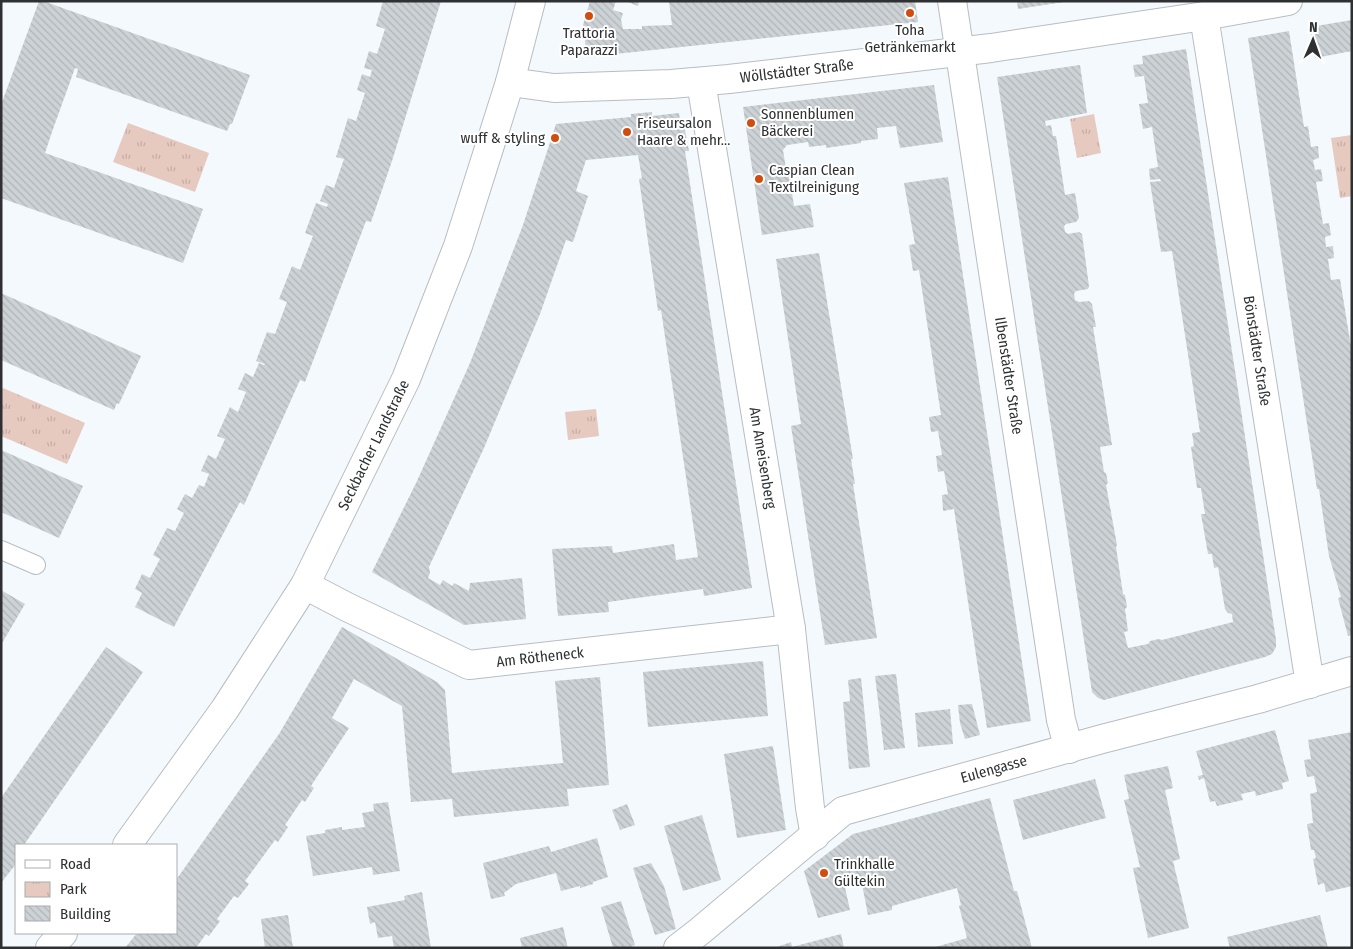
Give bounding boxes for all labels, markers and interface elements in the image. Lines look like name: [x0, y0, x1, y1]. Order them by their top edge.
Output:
marker: Toha Getränkemarkt: [904, 7, 916, 19]
marker: Trattoria Paparazzi: [583, 10, 595, 22]
north arrow: [1288, 15, 1338, 65]
text: N: [1309, 19, 1318, 36]
place label: Toha Getränkemarkt: [864, 21, 956, 56]
place label: Trattoria Paparazzi: [560, 24, 618, 59]
street label: Wöllstädter Straße: [739, 55, 855, 87]
place label: Sonnenblumen Bäckerei: [761, 105, 854, 140]
place label: Friseursalon Haare & mehr...: [637, 114, 730, 149]
marker: Sonnenblumen Bäckerei: [745, 117, 757, 129]
marker: Friseursalon Haare & mehr...: [621, 126, 633, 138]
place label: wuff & styling: [460, 129, 545, 147]
marker: wuff & styling: [549, 132, 561, 144]
place label: Caspian Clean Textilreinigung: [769, 161, 859, 196]
marker: Caspian Clean Textilreinigung: [753, 173, 765, 185]
street label: Bönstädter Straße: [1240, 294, 1275, 407]
street label: Ilbenstädter Straße: [991, 316, 1027, 436]
street label: Seckbacher Landstraße: [334, 377, 413, 513]
street label: Am Ameisenberg: [746, 406, 780, 510]
street label: Am Rötheneck: [495, 643, 585, 671]
street label: Eulengasse: [959, 751, 1029, 787]
legend: [15, 844, 178, 934]
text: Road: [60, 855, 91, 873]
place label: Trinkhalle Gültekin: [834, 855, 895, 890]
marker: Trinkhalle Gültekin: [818, 867, 830, 879]
text: Park: [60, 880, 87, 898]
text: Building: [60, 905, 111, 923]

